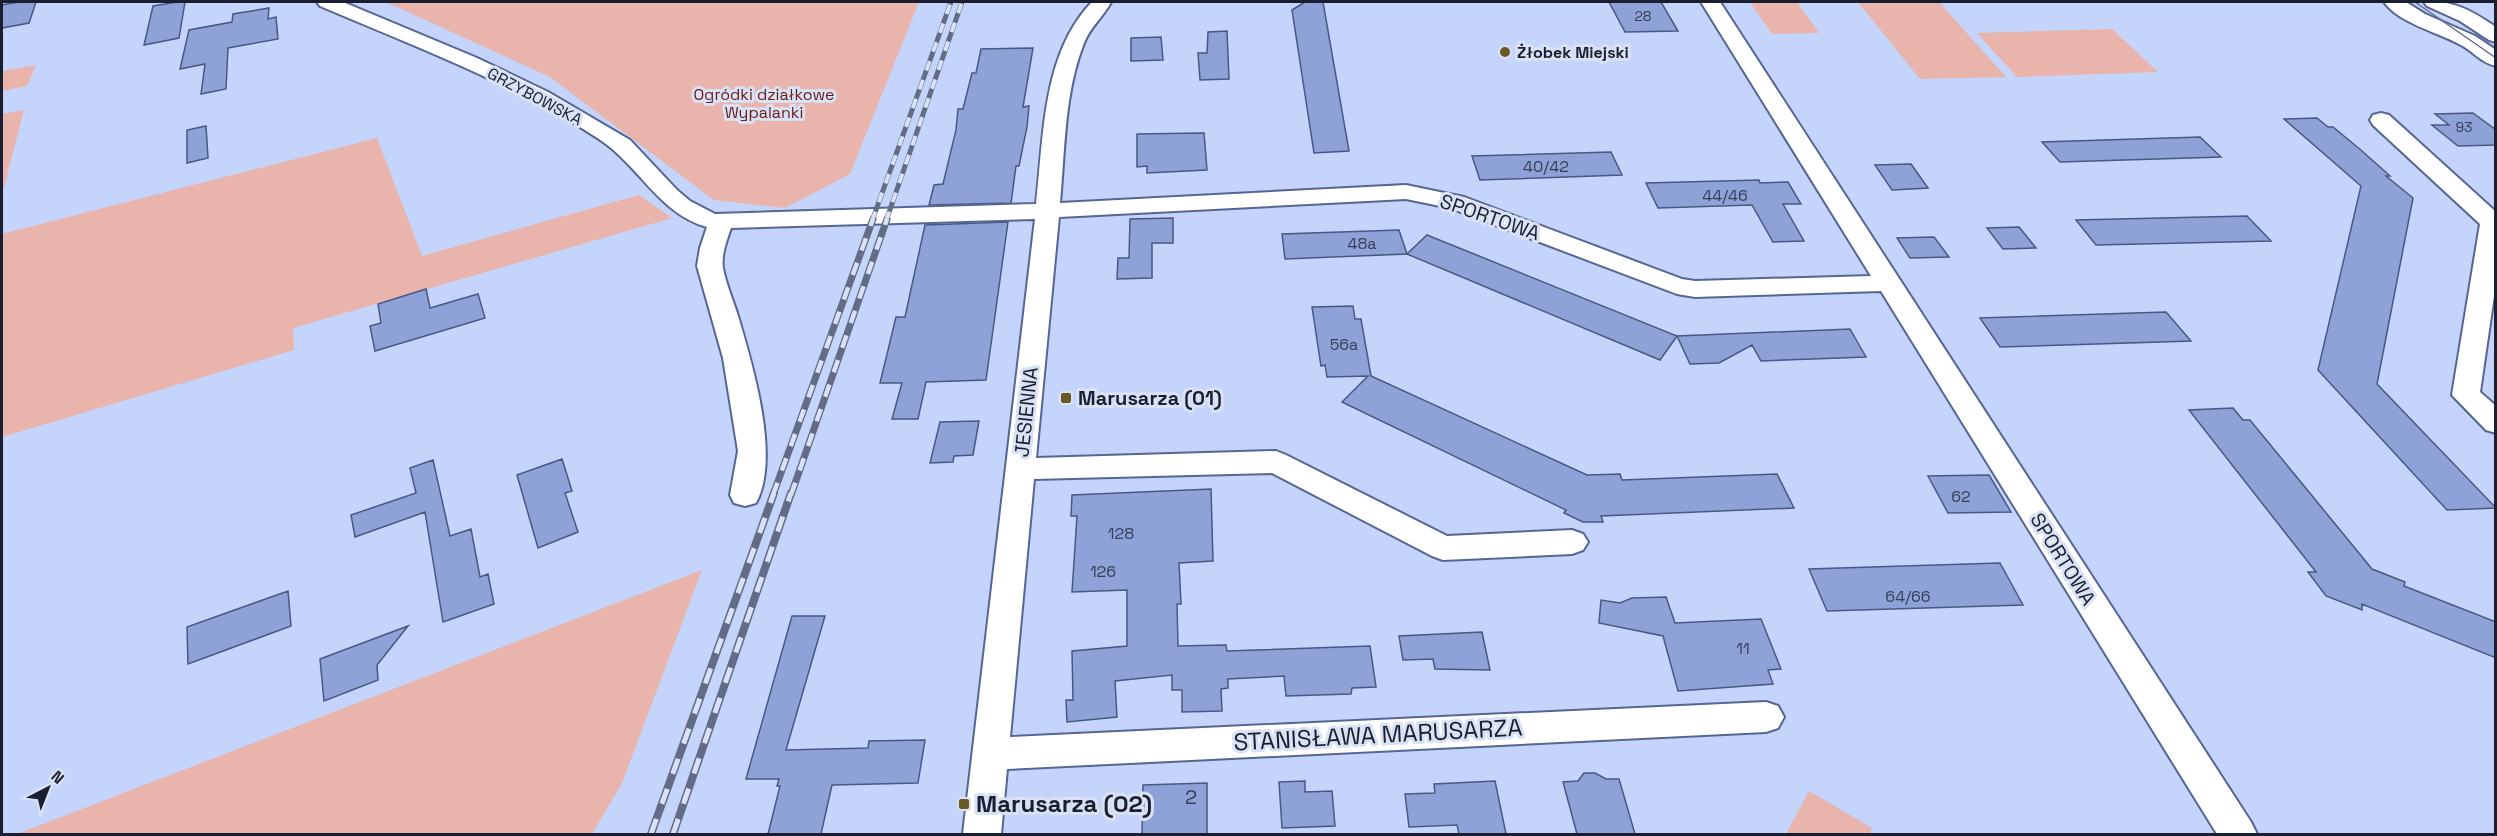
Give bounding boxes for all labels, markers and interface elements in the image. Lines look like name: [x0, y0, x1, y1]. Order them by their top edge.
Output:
house number: 28: [1634, 7, 1652, 25]
place label: Żłobek Miejski: [1517, 42, 1629, 63]
marker: Żłobek Miejski: [1498, 45, 1512, 59]
street label: GRZYBOWSKA: [484, 63, 586, 130]
park label: Ogródki działkowe Wypalanki: [693, 84, 835, 123]
house number: 93: [2455, 118, 2473, 136]
house number: 40/42: [1523, 156, 1569, 177]
house number: 44/46: [1702, 185, 1748, 206]
street label: SPORTOWA: [1437, 188, 1544, 246]
house number: 48a: [1347, 233, 1377, 254]
house number: 56a: [1330, 334, 1358, 355]
street label: JESIENNA: [1008, 365, 1044, 458]
place label: Marusarza (01): [1078, 385, 1222, 411]
marker: Marusarza (01): [1059, 391, 1073, 405]
house number: 62: [1951, 486, 1971, 507]
street label: SPORTOWA: [2024, 508, 2102, 610]
house number: 128: [1108, 523, 1134, 544]
house number: 126: [1090, 561, 1116, 582]
house number: 64/66: [1885, 586, 1931, 607]
house number: 11: [1736, 638, 1750, 659]
street label: STANISŁAWA MARUSARZA: [1233, 711, 1523, 758]
north arrow: [18, 758, 78, 818]
text: N: [47, 766, 69, 789]
house number: 2: [1185, 784, 1197, 810]
place label: Marusarza (02): [976, 788, 1152, 819]
marker: Marusarza (02): [957, 797, 971, 811]

